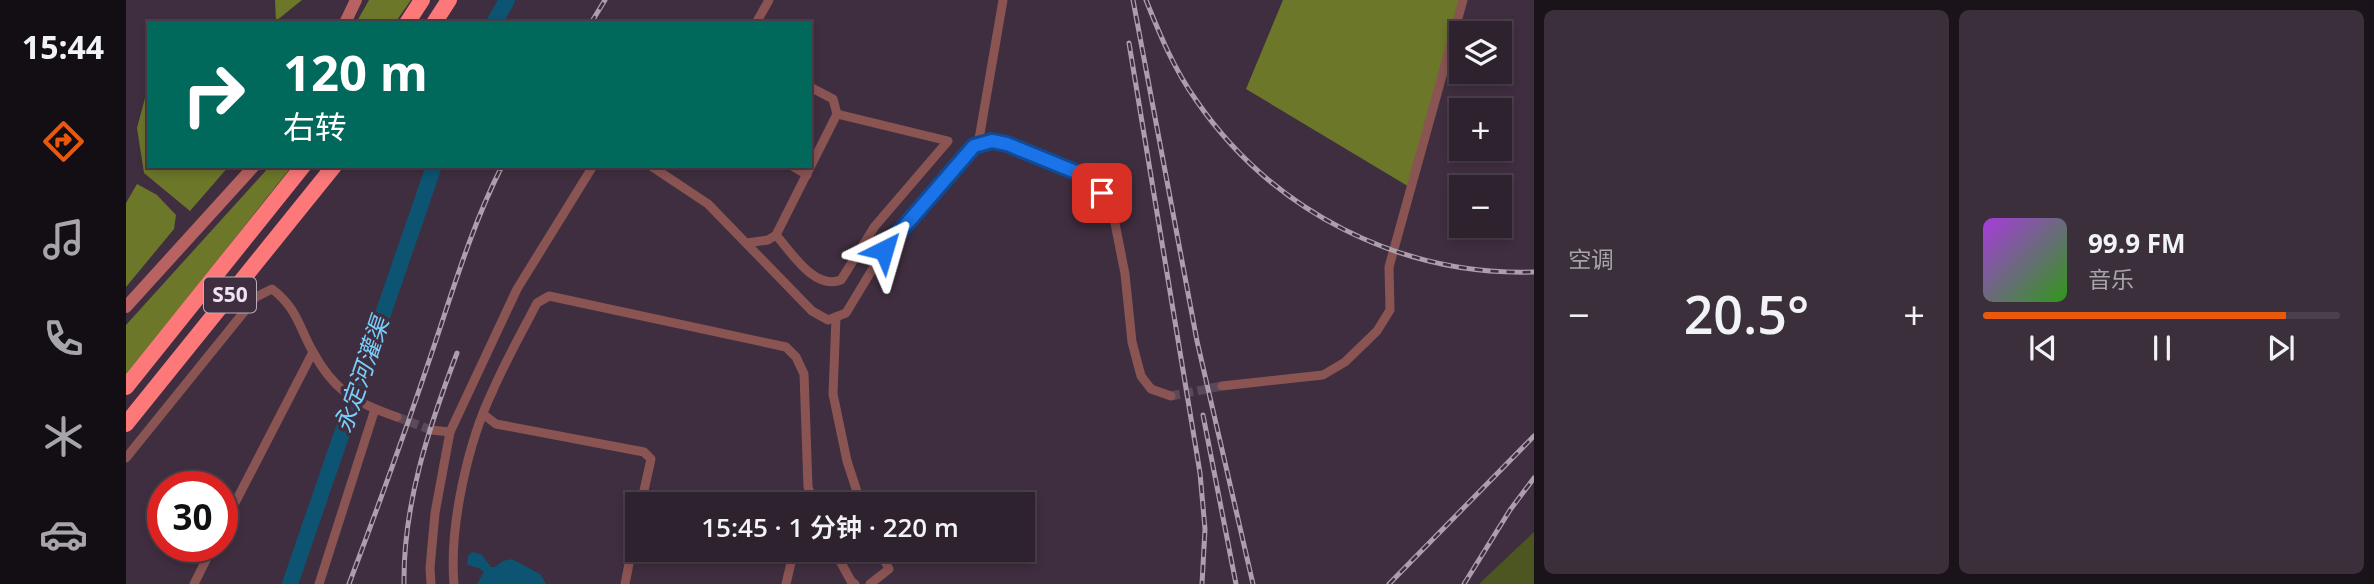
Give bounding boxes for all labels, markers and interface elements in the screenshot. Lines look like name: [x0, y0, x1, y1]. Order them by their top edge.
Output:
map controls: [1449, 21, 1512, 238]
button: layers: [1449, 21, 1512, 84]
text: 15:44: [22, 25, 104, 68]
text: 120 m: [283, 39, 428, 105]
icon: right: [168, 49, 259, 140]
button: +: [1449, 98, 1512, 161]
text: 右转: [283, 105, 347, 148]
icon: directions: [39, 117, 88, 166]
pin: [1072, 163, 1132, 223]
icon: arrive: [1083, 174, 1121, 212]
button: −: [1449, 175, 1512, 238]
position arrow: [847, 213, 921, 287]
icon: music: [39, 215, 88, 264]
text: 99.9 FM: [2088, 225, 2186, 261]
text: 空调: [1568, 243, 1614, 275]
text: 音乐: [2088, 263, 2134, 295]
road number: S50: [204, 278, 256, 312]
text: 20.5°: [1684, 278, 1809, 349]
text: −: [1568, 288, 1590, 340]
text: +: [1903, 288, 1925, 340]
water label: 永定河灌渠: [325, 310, 397, 437]
icon: phone: [39, 314, 88, 363]
icon: previous: [2024, 329, 2062, 367]
icon: pause: [2143, 329, 2181, 367]
icon: next: [2262, 329, 2300, 367]
icon: climate: [39, 412, 88, 461]
speed limit sign: 30: [147, 471, 238, 562]
text: 15:45 · 1 分钟 · 220 m: [701, 509, 959, 545]
icon: car: [39, 510, 88, 559]

